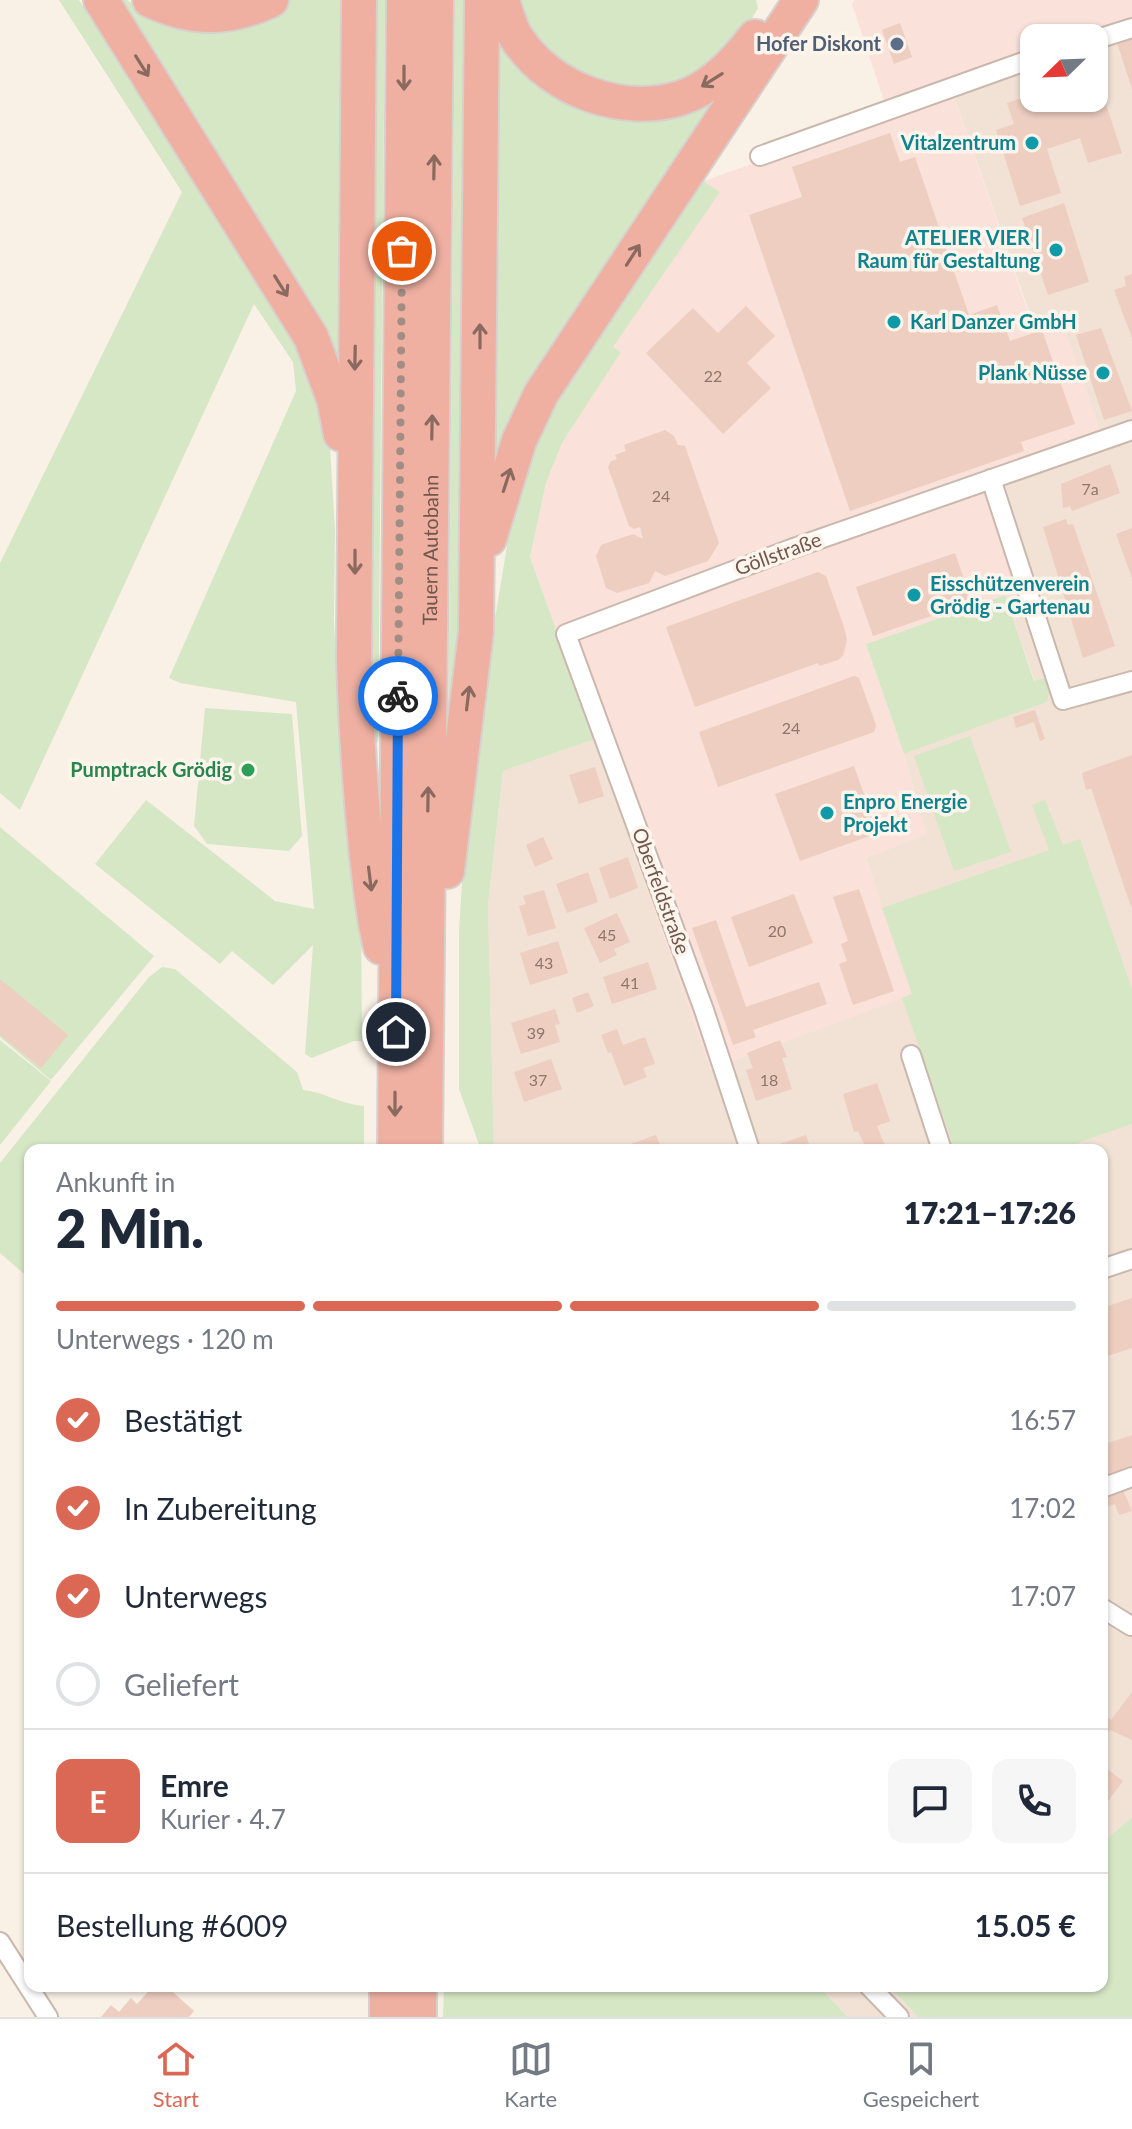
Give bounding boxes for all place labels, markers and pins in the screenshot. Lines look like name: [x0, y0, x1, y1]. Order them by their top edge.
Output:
place label: Hofer Diskont: [756, 31, 882, 55]
marker: Hofer Diskont: [888, 35, 906, 53]
place label: Vitalzentrum: [900, 130, 1016, 154]
marker: Vitalzentrum: [1023, 134, 1041, 152]
pin: [368, 217, 436, 285]
place label: ATELIER VIER | Raum für Gestaltung: [857, 225, 1040, 272]
marker: ATELIER VIER | Raum für Gestaltung: [1047, 241, 1065, 259]
place label: Karl Danzer GmbH: [910, 309, 1077, 333]
marker: Karl Danzer GmbH: [885, 313, 903, 331]
place label: Plank Nüsse: [978, 360, 1087, 384]
marker: Plank Nüsse: [1094, 364, 1112, 382]
place label: Eisschützenverein Grödig - Gartenau: [930, 571, 1090, 618]
marker: Eisschützenverein Grödig - Gartenau: [905, 586, 923, 604]
place label: Pumptrack Grödig: [70, 757, 232, 781]
marker: Pumptrack Grödig: [239, 761, 257, 779]
place label: Enpro Energie Projekt: [843, 789, 968, 836]
marker: Enpro Energie Projekt: [818, 804, 836, 822]
pin: [362, 998, 430, 1066]

